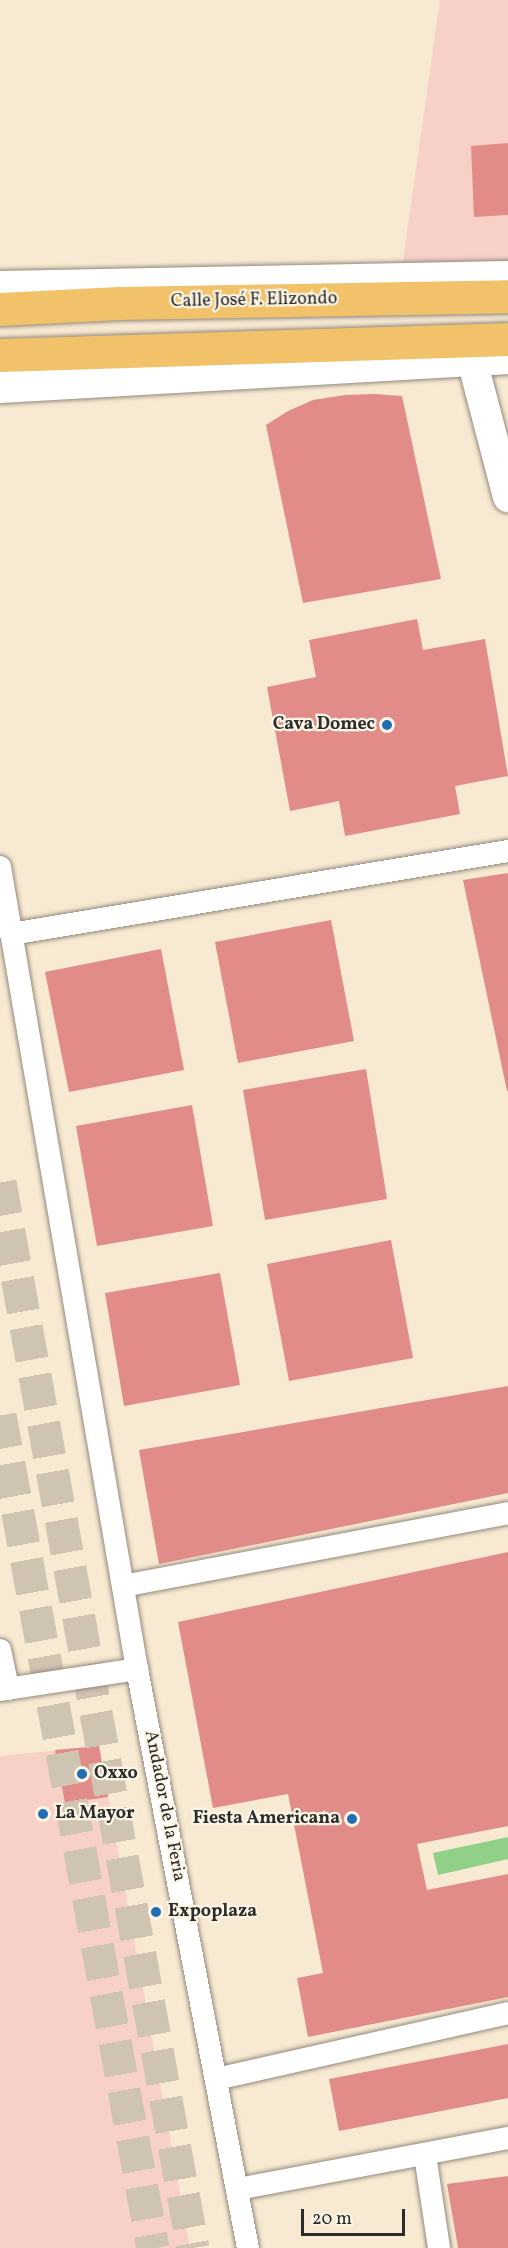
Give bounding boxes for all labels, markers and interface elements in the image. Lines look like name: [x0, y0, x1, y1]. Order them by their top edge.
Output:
street label: Calle José F. Elizondo: [171, 289, 337, 313]
place label: Cava Domec: [273, 714, 375, 736]
marker: Cava Domec: [380, 718, 394, 732]
street label: Andador de la Feria: [139, 1729, 189, 1883]
place label: Oxxo: [94, 1763, 138, 1785]
marker: Oxxo: [75, 1767, 89, 1781]
place label: La Mayor: [55, 1803, 135, 1825]
marker: La Mayor: [36, 1807, 50, 1821]
place label: Fiesta Americana: [193, 1808, 340, 1830]
marker: Fiesta Americana: [345, 1812, 359, 1826]
place label: Expoplaza: [168, 1901, 257, 1923]
marker: Expoplaza: [149, 1905, 163, 1919]
scale bar: [304, 2197, 408, 2235]
text: 20 m: [312, 2207, 352, 2232]

